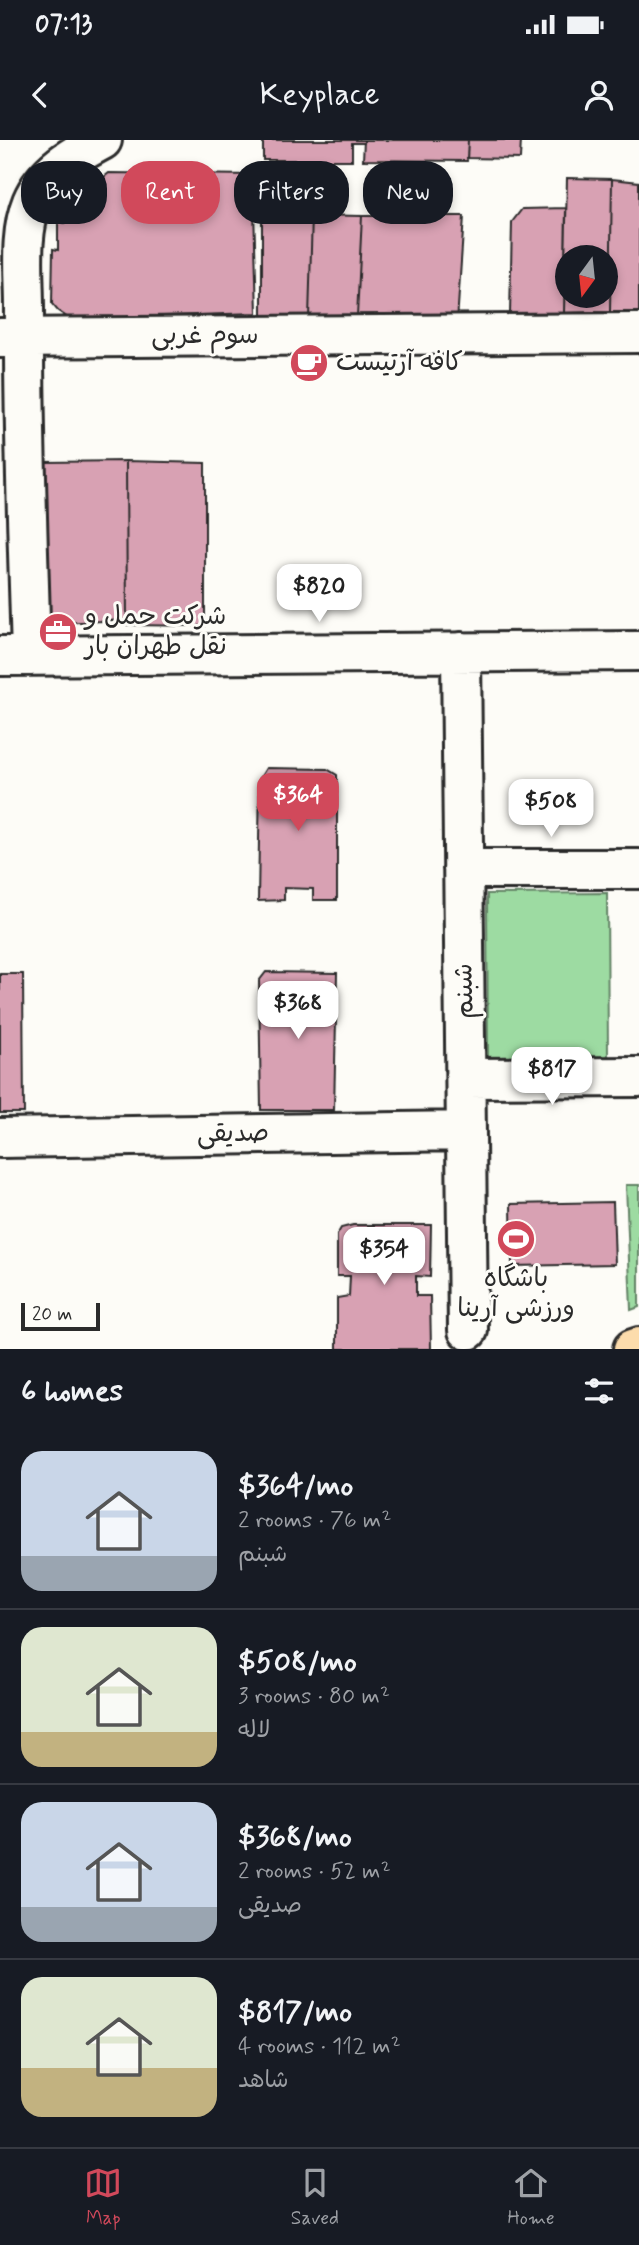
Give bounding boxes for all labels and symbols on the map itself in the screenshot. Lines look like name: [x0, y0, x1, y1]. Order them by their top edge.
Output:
north arrow: [555, 245, 618, 308]
street label: سوم غربی: [151, 319, 259, 354]
cafe icon: کافه آرتیست: [288, 342, 330, 384]
place label: کافه آرتیست: [336, 346, 463, 380]
pin: $820: [278, 564, 360, 624]
place label: شرکت حمل و نقل طهران بار: [83, 600, 227, 664]
office icon: شرکت حمل و نقل طهران بار: [37, 611, 79, 653]
pin: $364: [257, 774, 339, 833]
pin: $508: [510, 780, 592, 839]
street label: شبنم: [448, 963, 483, 1019]
pin: $368: [257, 982, 339, 1041]
pin: $817: [511, 1048, 593, 1107]
street label: صدیقی: [197, 1116, 269, 1152]
sports icon: باشگاه ورزشی آرینا: [495, 1218, 537, 1260]
pin: $354: [343, 1228, 425, 1287]
place label: باشگاه ورزشی آرینا: [457, 1262, 575, 1326]
scale bar: [21, 1300, 100, 1332]

